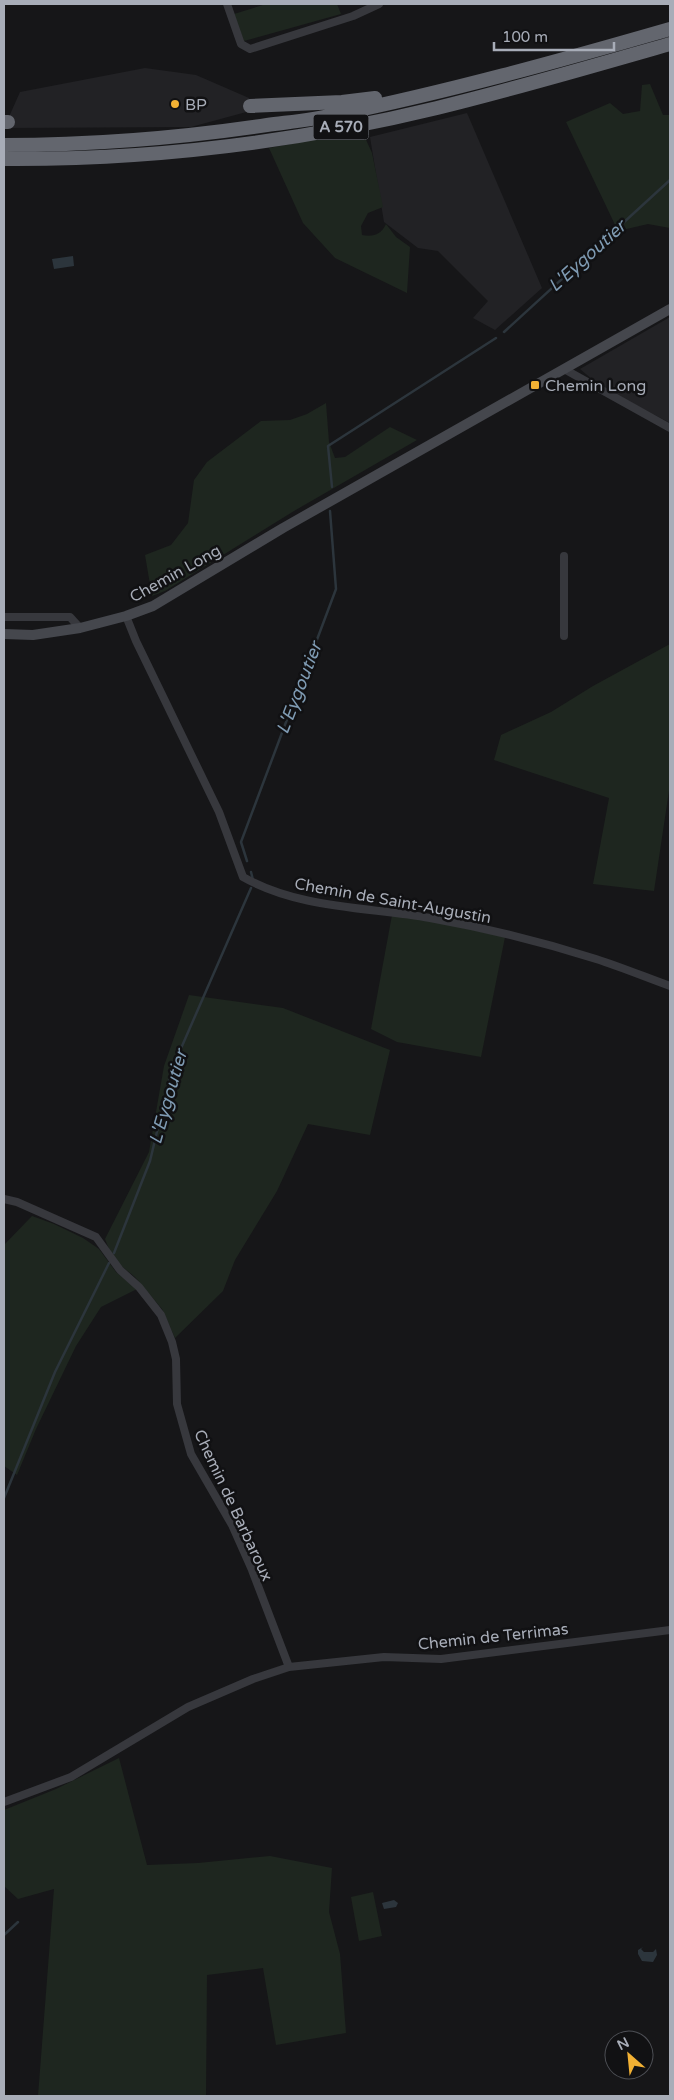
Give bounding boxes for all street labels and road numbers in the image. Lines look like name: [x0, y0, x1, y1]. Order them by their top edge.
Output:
road number: A 570: [314, 114, 368, 140]
street label: Chemin Long: [126, 541, 225, 607]
street label: Chemin de Saint-Augustin: [293, 874, 493, 928]
street label: Chemin de Barbaroux: [189, 1426, 277, 1584]
street label: Chemin de Terrimas: [417, 1619, 569, 1655]

